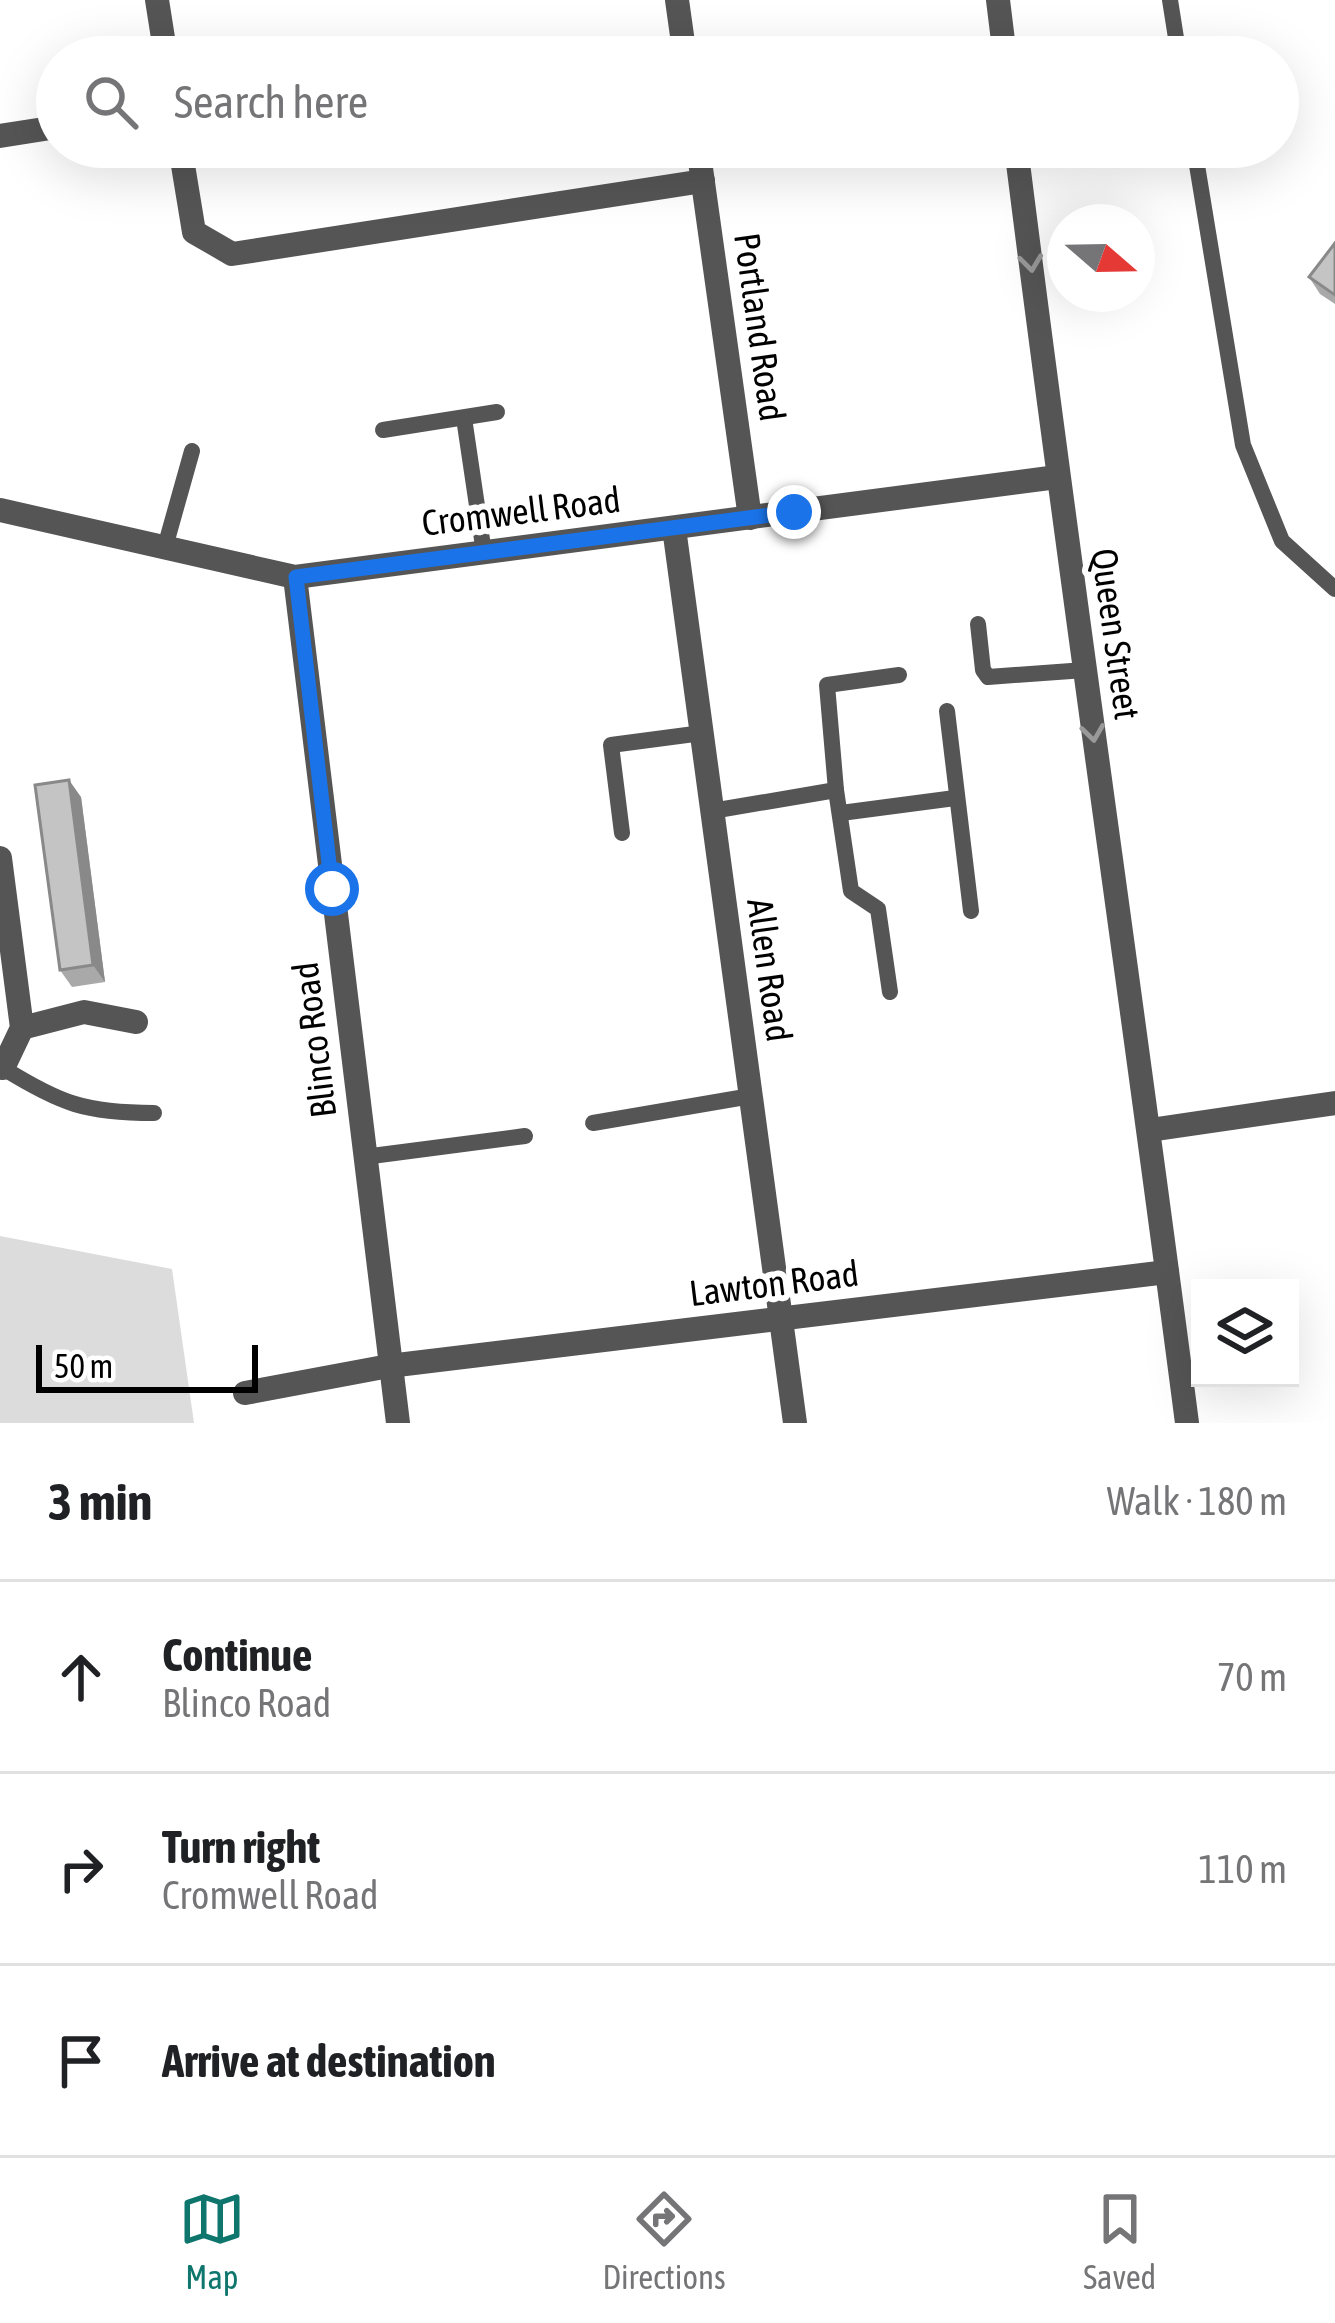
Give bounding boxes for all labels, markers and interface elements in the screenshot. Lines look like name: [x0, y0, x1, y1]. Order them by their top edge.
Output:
search box: [36, 36, 1299, 168]
icon: search: [78, 69, 144, 135]
text: Search here: [174, 76, 368, 128]
north arrow: [1047, 204, 1155, 312]
street label: Portland Road: [726, 230, 794, 424]
one-way arrow: [1017, 253, 1043, 273]
street label: Cromwell Road: [419, 478, 623, 544]
route end: [767, 485, 821, 539]
street label: Queen Street: [1083, 546, 1149, 722]
one-way arrow: [1080, 723, 1106, 743]
route start: [305, 862, 359, 916]
street label: Allen Road: [739, 896, 801, 1044]
street label: Blinco Road: [284, 960, 344, 1120]
street label: Lawton Road: [687, 1252, 861, 1314]
map controls: [1191, 1279, 1299, 1387]
button: layers: [1191, 1279, 1299, 1387]
scale bar: [36, 1339, 258, 1392]
text: 50 m: [54, 1347, 113, 1385]
text: 3 min: [48, 1472, 152, 1531]
text: Walk · 180 m: [1107, 1479, 1287, 1523]
text: Continue: [162, 1629, 313, 1681]
icon: ahead: [48, 1644, 114, 1710]
text: 70 m: [1217, 1655, 1287, 1699]
text: Blinco Road: [162, 1681, 331, 1725]
text: Turn right: [162, 1821, 320, 1873]
icon: right: [48, 1836, 114, 1902]
text: 110 m: [1199, 1847, 1287, 1891]
text: Cromwell Road: [162, 1873, 379, 1917]
icon: arrive: [48, 2028, 114, 2094]
text: Arrive at destination: [162, 2035, 496, 2087]
tab: Map: [179, 2186, 245, 2296]
tab: Directions: [602, 2186, 726, 2296]
tab: Saved: [1083, 2186, 1156, 2296]

